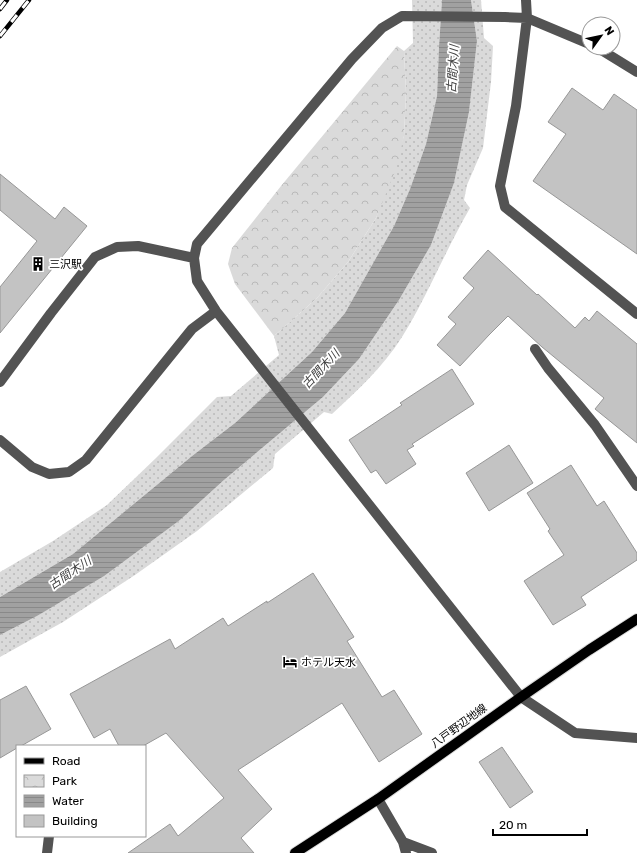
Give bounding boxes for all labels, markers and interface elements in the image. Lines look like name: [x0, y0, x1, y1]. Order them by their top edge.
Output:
north arrow: [581, 16, 621, 56]
text: N: [601, 24, 617, 38]
water label: 古間木川: [444, 43, 462, 93]
building icon: 三沢駅: [30, 256, 46, 272]
place label: 三沢駅: [49, 258, 82, 271]
water label: 古間木川: [300, 345, 344, 391]
water label: 古間木川: [46, 553, 95, 592]
hotel icon: ホテル天水: [282, 654, 298, 670]
place label: ホテル天水: [301, 656, 356, 669]
street label: 八戸野辺地線: [428, 701, 490, 751]
legend: [16, 745, 146, 837]
text: Road: [52, 754, 80, 768]
text: Park: [52, 774, 78, 788]
text: Water: [52, 794, 84, 808]
scale bar: [493, 811, 587, 837]
text: Building: [52, 814, 98, 828]
text: 20 m: [499, 818, 527, 832]

